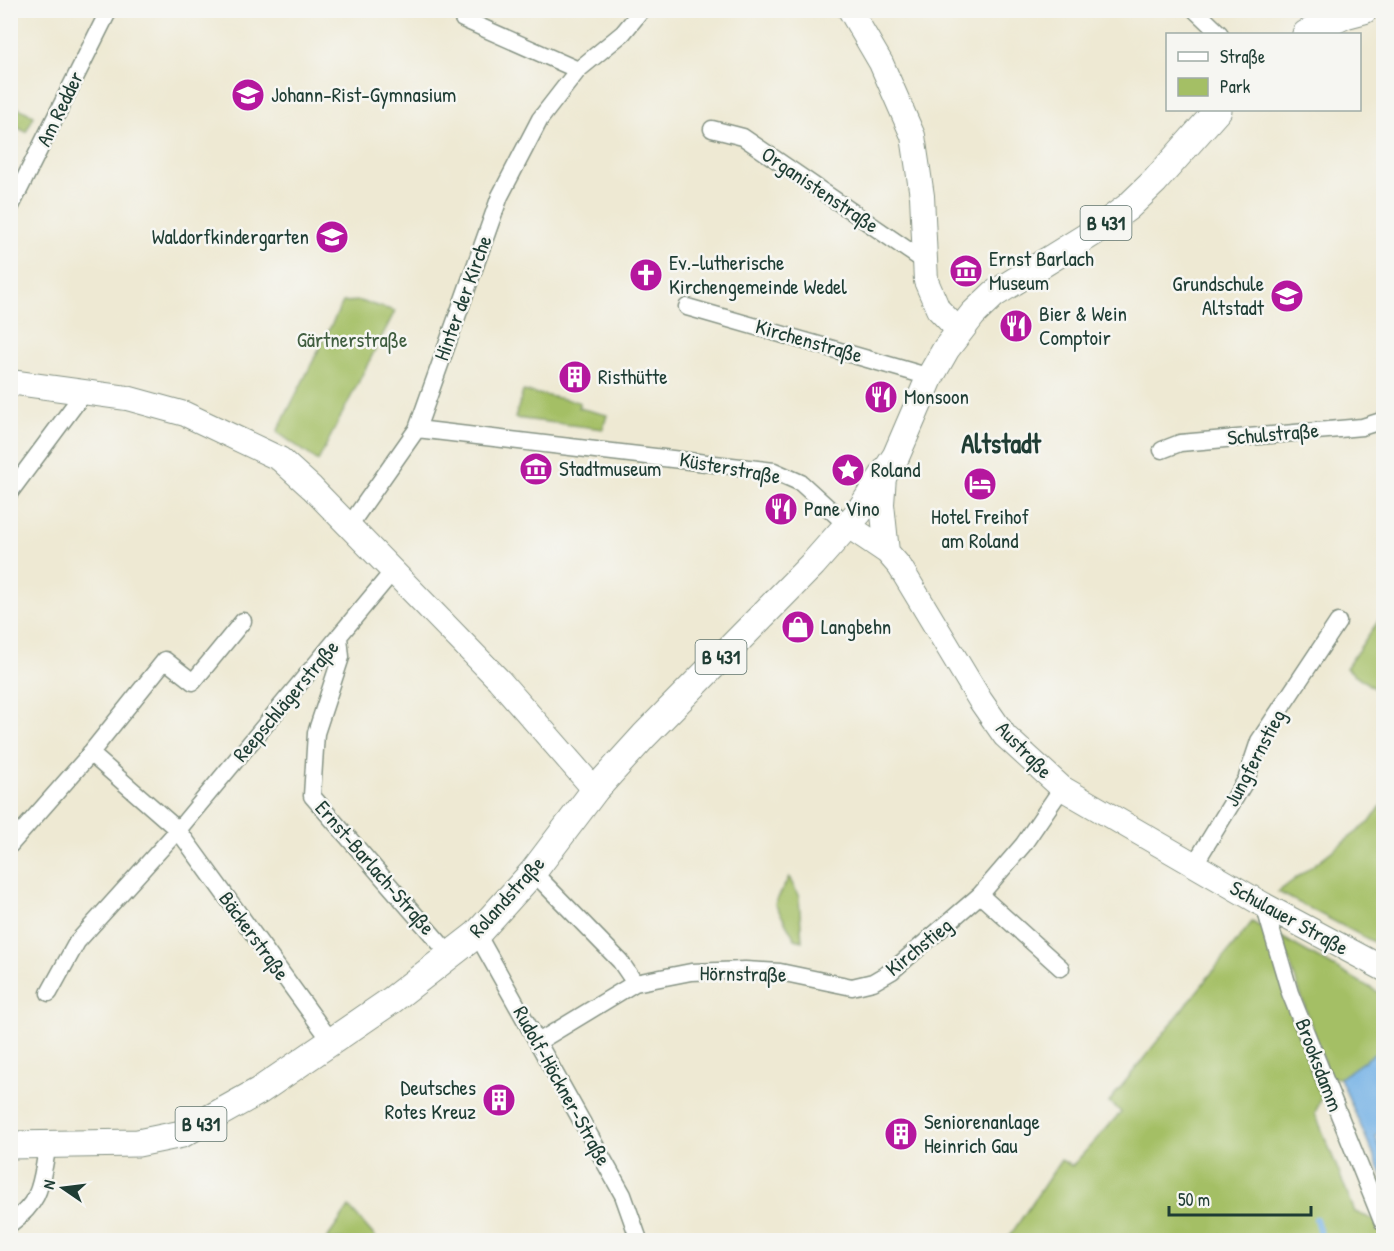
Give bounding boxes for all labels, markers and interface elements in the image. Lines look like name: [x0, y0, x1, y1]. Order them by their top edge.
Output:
legend: [1166, 33, 1361, 111]
text: Straße: [1220, 44, 1265, 69]
street label: Am Redder: [29, 66, 90, 151]
text: Park: [1220, 74, 1251, 99]
school or university icon: Johann-Rist-Gymnasium: [230, 77, 266, 113]
place label: Johann-Rist-Gymnasium: [271, 80, 456, 109]
street label: Organistenstraße: [756, 140, 885, 240]
road number: B 431: [1080, 206, 1132, 240]
school or university icon: Waldorfkindergarten: [314, 219, 350, 255]
place label: Waldorfkindergarten: [152, 222, 309, 251]
street label: Hinter der Kirche: [426, 231, 499, 364]
place label: Ernst Barlach Museum: [989, 244, 1094, 297]
place label: Ev.-lutherische Kirchengemeinde Wedel: [669, 248, 847, 301]
museum icon: Ernst Barlach Museum: [948, 253, 984, 289]
church icon: Ev.-lutherische Kirchengemeinde Wedel: [628, 257, 664, 293]
place label: Grundschule Altstadt: [1172, 269, 1265, 322]
school or university icon: Grundschule Altstadt: [1269, 278, 1305, 314]
place label: Bier & Wein Comptoir: [1039, 299, 1127, 352]
restaurant icon: Bier & Wein Comptoir: [998, 308, 1034, 344]
street label: Kirchenstraße: [752, 311, 866, 370]
park label: Gärtnerstraße: [297, 325, 407, 354]
building icon: Risthütte: [557, 359, 593, 395]
place label: Risthütte: [598, 362, 668, 391]
restaurant icon: Monsoon: [863, 379, 899, 415]
place label: Monsoon: [904, 382, 969, 411]
street label: Schulstraße: [1226, 415, 1320, 452]
district label: Altstadt: [961, 425, 1043, 461]
street label: Küsterstraße: [677, 444, 783, 491]
museum icon: Stadtmuseum: [518, 451, 554, 487]
place icon: Roland: [830, 452, 866, 488]
place label: Stadtmuseum: [559, 454, 661, 483]
place label: Roland: [871, 455, 921, 484]
hotel icon: Hotel Freihof am Roland: [962, 466, 998, 502]
restaurant icon: Pane Vino: [763, 491, 799, 527]
place label: Pane Vino: [804, 494, 879, 523]
place label: Hotel Freihof am Roland: [931, 502, 1030, 555]
shop icon: Langbehn: [780, 609, 816, 645]
place label: Langbehn: [821, 612, 891, 641]
street label: Reepschlägerstraße: [226, 634, 345, 768]
road number: B 431: [696, 640, 746, 674]
street label: Jungfernstieg: [1217, 704, 1292, 811]
street label: Austraße: [990, 714, 1059, 785]
street label: Ernst-Barlach-Straße: [309, 794, 442, 941]
street label: Rolandstraße: [462, 850, 551, 944]
street label: Schulauer Straße: [1225, 873, 1354, 962]
street label: Bäckerstraße: [212, 885, 296, 986]
street label: Kirchstieg: [879, 911, 958, 983]
street label: Hörnstraße: [699, 958, 787, 989]
street label: Rudolf-Höckner-Straße: [507, 1001, 618, 1171]
street label: Brooksdamm: [1288, 1014, 1350, 1116]
place label: Deutsches Rotes Kreuz: [385, 1073, 476, 1126]
building icon: Deutsches Rotes Kreuz: [481, 1082, 517, 1118]
road number: B 431: [176, 1107, 226, 1141]
place label: Seniorenanlage Heinrich Gau: [924, 1107, 1040, 1160]
building icon: Seniorenanlage Heinrich Gau: [883, 1116, 919, 1152]
north arrow: [33, 1158, 93, 1218]
text: N: [37, 1177, 60, 1191]
scale bar: [1169, 1179, 1312, 1217]
text: 50 m: [1178, 1187, 1210, 1212]

